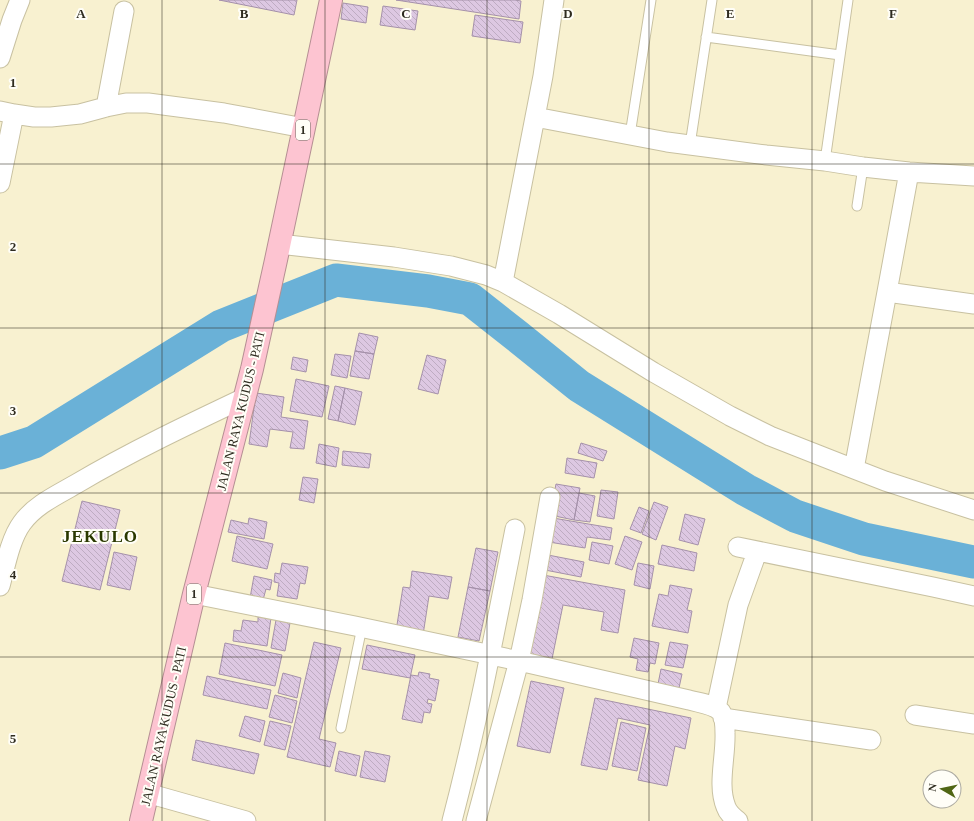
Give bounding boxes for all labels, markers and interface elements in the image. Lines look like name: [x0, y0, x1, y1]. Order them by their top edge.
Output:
text: A: [76, 6, 86, 21]
text: B: [240, 6, 249, 21]
text: C: [401, 6, 411, 21]
text: D: [563, 6, 573, 21]
text: E: [726, 6, 734, 21]
text: F: [889, 6, 897, 21]
text: 1: [10, 75, 16, 90]
road number: 1: [296, 120, 310, 140]
text: 2: [10, 239, 16, 254]
street label: JALAN RAYA KUDUS - PATI: [213, 330, 267, 492]
text: 3: [10, 403, 17, 418]
district label: JEKULO: [62, 527, 138, 546]
text: 4: [10, 567, 17, 582]
road number: 1: [187, 584, 201, 604]
street label: JALAN RAYA KUDUS - PATI: [138, 645, 189, 807]
text: 5: [10, 731, 17, 746]
north arrow: [922, 769, 962, 809]
text: N: [926, 783, 939, 792]

